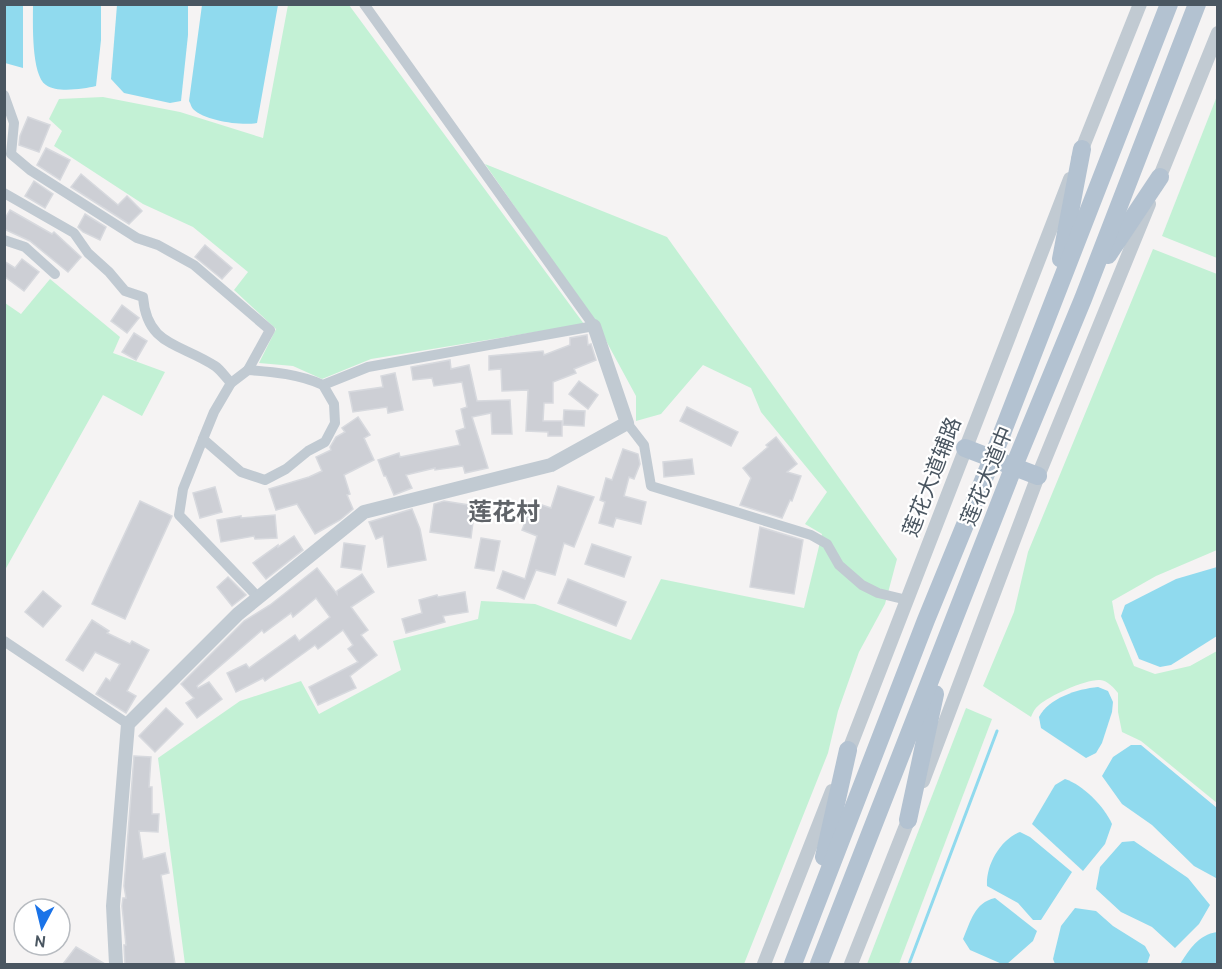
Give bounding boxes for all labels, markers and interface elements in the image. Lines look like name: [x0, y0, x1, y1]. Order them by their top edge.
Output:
street label: 莲花大道辅路: [897, 414, 966, 540]
street label: 莲花大道中: [955, 422, 1018, 529]
district label: 莲花村: [468, 497, 540, 526]
north arrow: [12, 897, 72, 957]
text: N: [33, 931, 47, 952]

